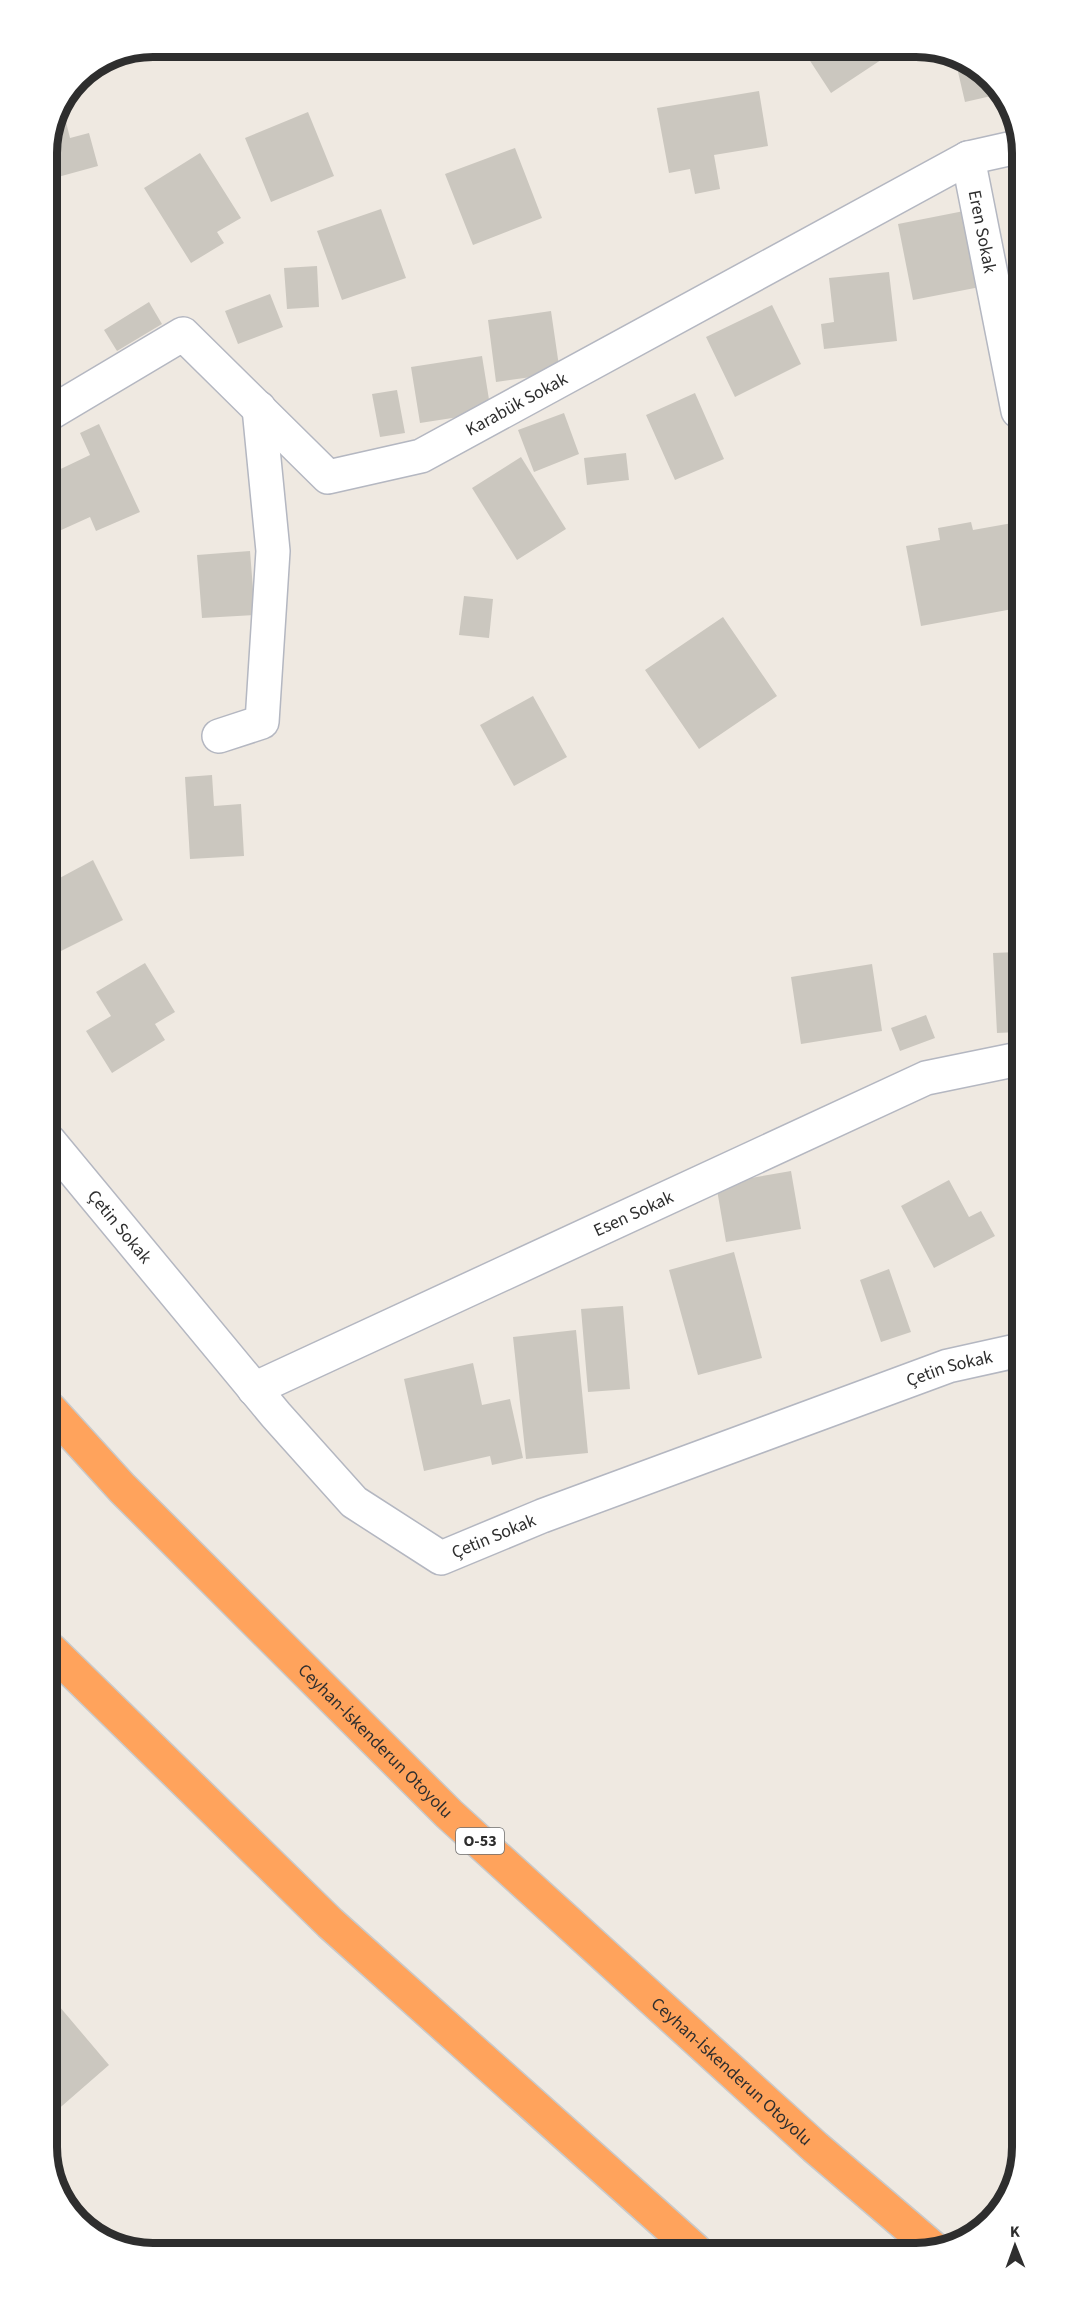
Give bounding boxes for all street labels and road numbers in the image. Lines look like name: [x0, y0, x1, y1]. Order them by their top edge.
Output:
street label: Eren Sokak: [962, 188, 1003, 275]
street label: Karabük Sokak: [461, 366, 572, 442]
street label: Çetin Sokak: [82, 1184, 158, 1269]
street label: Esen Sokak: [589, 1184, 677, 1243]
street label: Çetin Sokak: [902, 1344, 995, 1393]
street label: Çetin Sokak: [448, 1507, 540, 1565]
street label: Ceyhan-İskenderun Otoyolu: [292, 1658, 459, 1824]
road number: O-53: [456, 1828, 504, 1854]
street label: Ceyhan-İskenderun Otoyolu: [646, 1991, 818, 2151]

